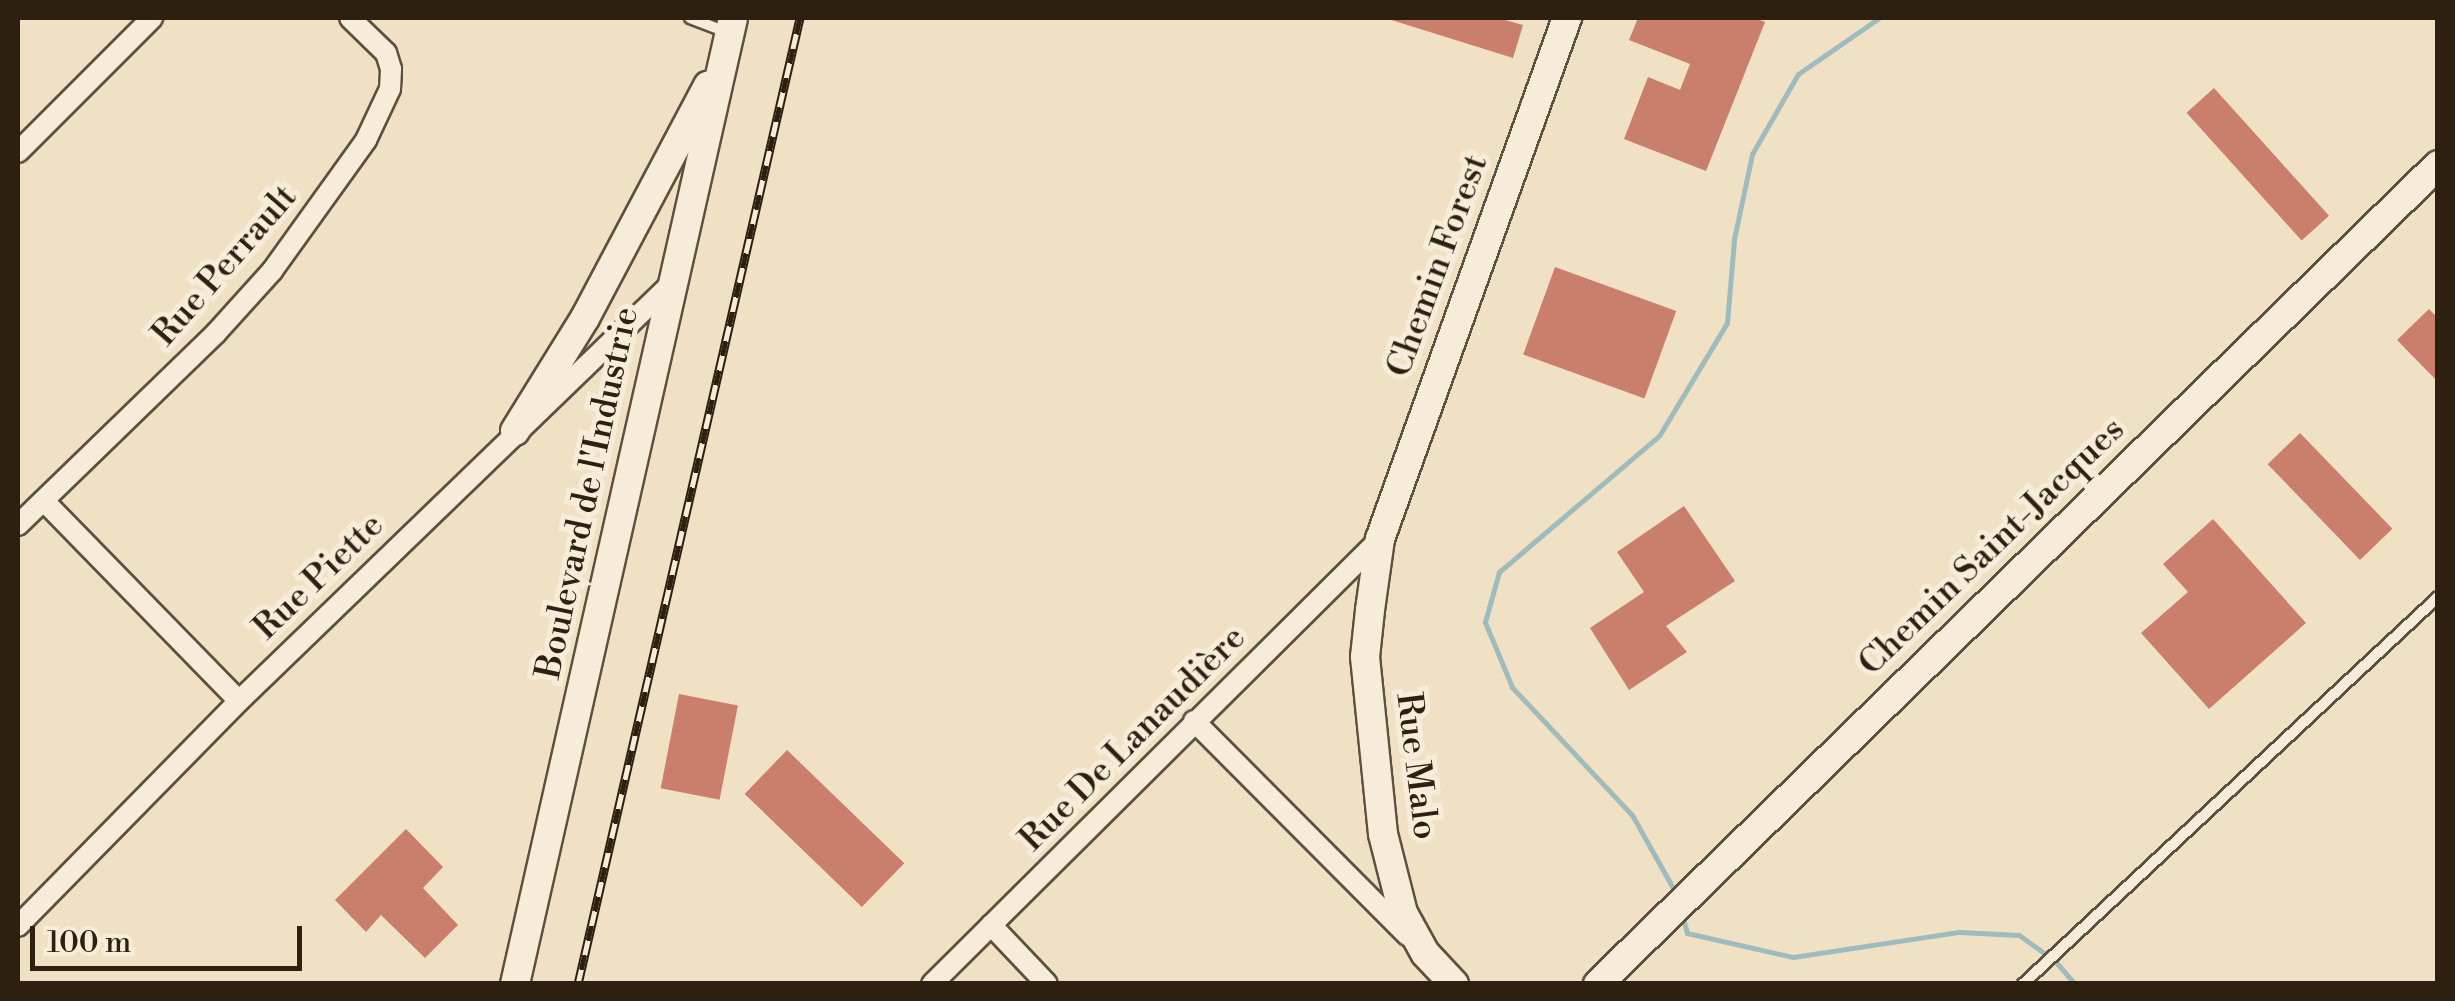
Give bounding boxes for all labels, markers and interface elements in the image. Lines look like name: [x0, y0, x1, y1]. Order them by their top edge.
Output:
street label: Chemin Forest: [1378, 149, 1498, 383]
street label: Rue Perrault: [144, 177, 306, 355]
street label: Boulevard de l'Industrie: [528, 303, 648, 683]
street label: Chemin Saint-Jacques: [1850, 409, 2134, 685]
street label: Rue Piette: [245, 505, 393, 649]
street label: Rue De Lanaudière: [1011, 617, 1255, 861]
street label: Rue Malo: [1386, 690, 1446, 842]
scale bar: [35, 906, 308, 968]
text: 100 m: [47, 924, 131, 962]

